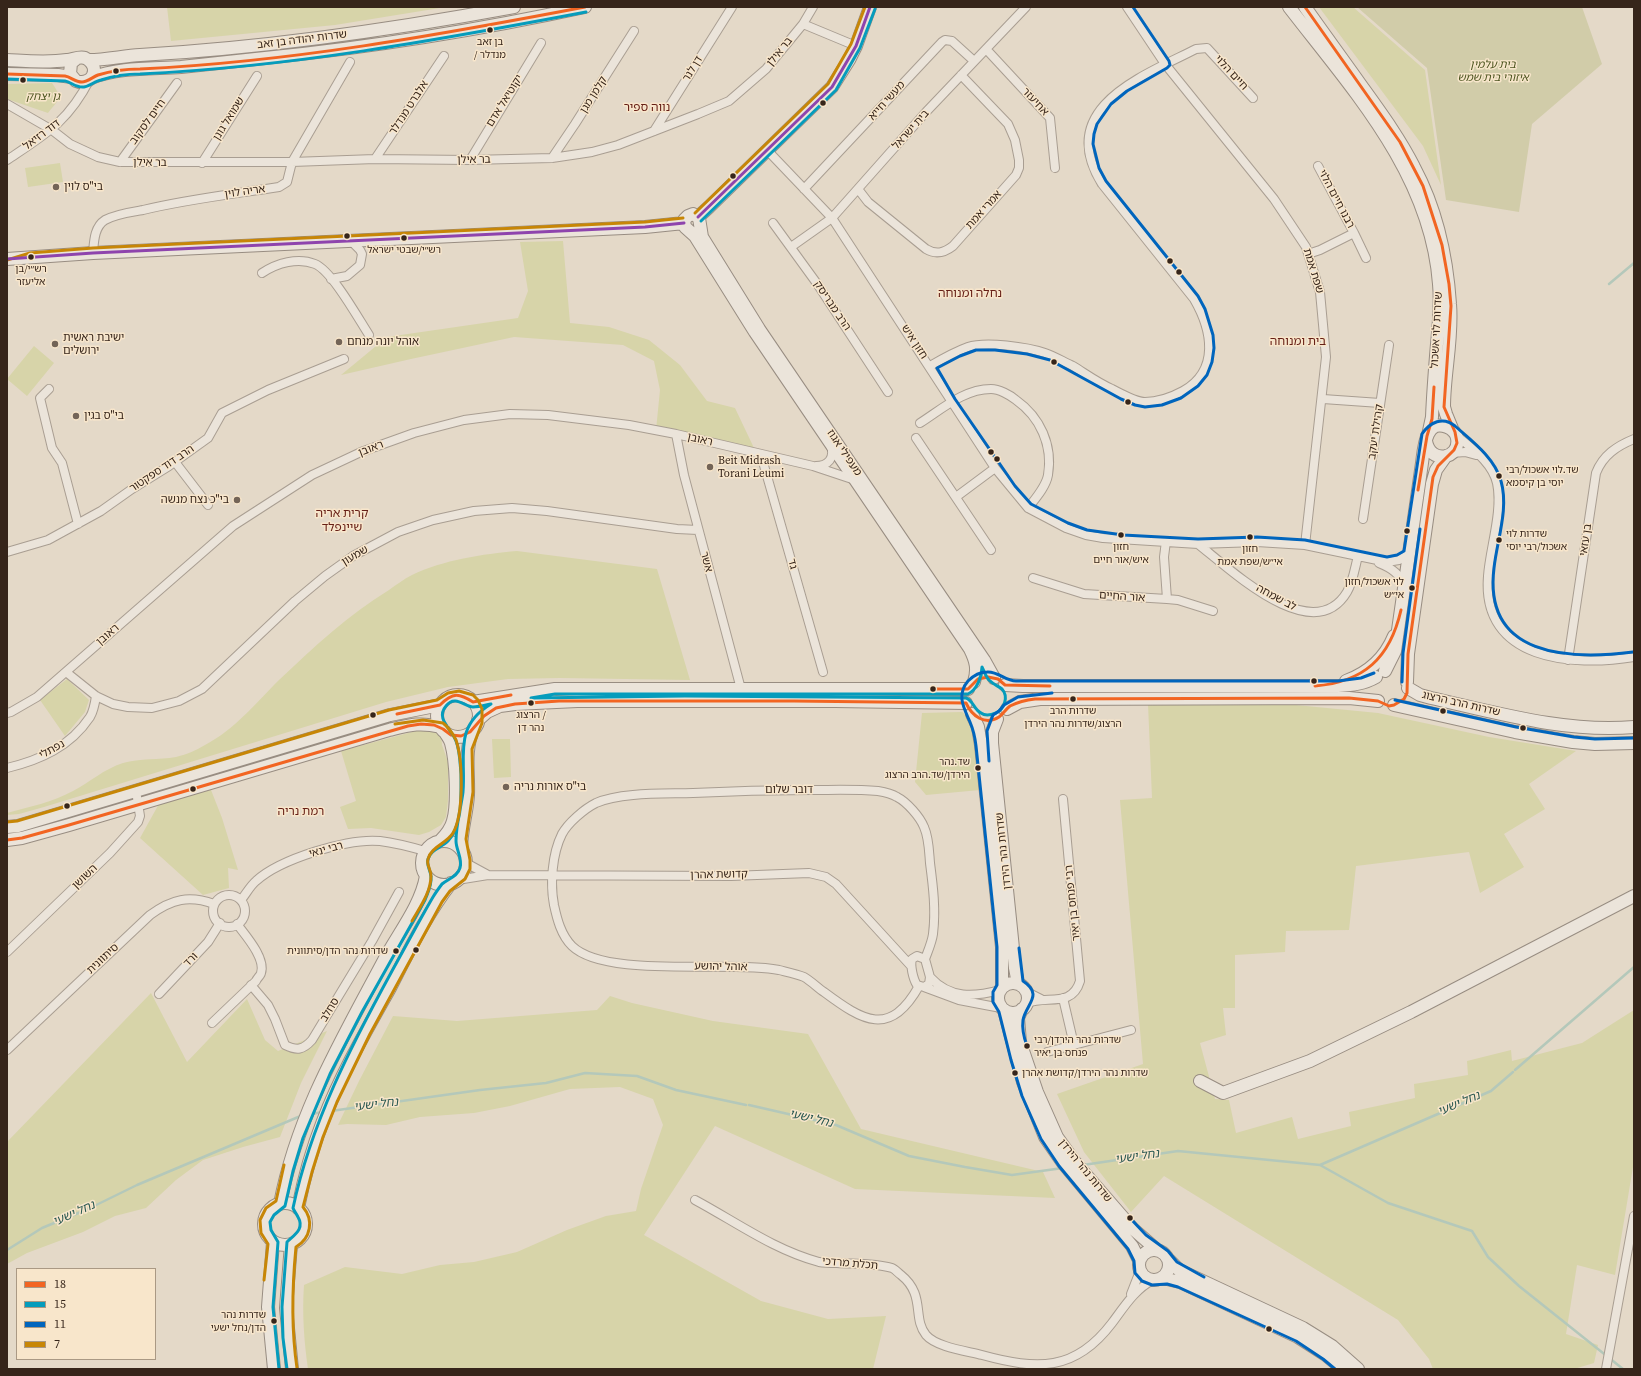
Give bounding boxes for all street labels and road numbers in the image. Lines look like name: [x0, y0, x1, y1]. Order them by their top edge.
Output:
street label: שדרות יהודה בן זאב: [256, 28, 348, 52]
street label: בר אילן: [764, 35, 796, 69]
street label: חיים הלוי: [1212, 53, 1250, 93]
street label: דן לנר: [680, 54, 706, 84]
street label: יקוטיאל אדם: [484, 73, 526, 129]
street label: קלמן מגן: [578, 74, 610, 116]
street label: אלברט מנדלר: [387, 78, 431, 138]
street label: מעשי חייא: [866, 79, 908, 123]
street label: אחיעזר: [1019, 85, 1051, 119]
street label: שמואל גונן: [210, 95, 248, 143]
street label: חיים לסקוב: [127, 97, 169, 147]
street label: בית ישראל: [890, 107, 932, 153]
street label: דוד רזיאל: [21, 117, 63, 153]
street label: בר אילן: [457, 153, 491, 167]
street label: בר אילן: [133, 156, 167, 170]
street label: רבנו חיים הלוי: [1315, 167, 1357, 231]
street label: אריה לוין: [224, 183, 266, 201]
street label: אמרי אמת: [963, 188, 1005, 232]
street label: שפת אמת: [1300, 247, 1326, 295]
street label: הרב מבריסק: [811, 279, 853, 333]
street label: שדרות לוי אשכול: [1428, 291, 1446, 369]
street label: חזון איש: [898, 322, 930, 362]
street label: קהילת יעקב: [1366, 403, 1386, 461]
street label: מעפילי אגוז: [824, 427, 864, 479]
street label: ראובן: [686, 431, 714, 449]
street label: ראובן: [357, 438, 385, 460]
street label: הרב דוד ספקטור: [127, 442, 197, 496]
street label: בן עזאי: [1577, 523, 1595, 557]
street label: שמעון: [339, 543, 371, 569]
street label: אשר: [697, 550, 715, 574]
street label: גד: [784, 557, 800, 571]
street label: לב שמחה: [1254, 582, 1298, 614]
street label: אור החיים: [1098, 589, 1146, 605]
street label: ראובן: [94, 622, 122, 648]
street label: שדרות הרב הרצוג: [1421, 689, 1501, 719]
street label: נפתלי: [37, 738, 67, 762]
street label: דובר שלום: [765, 783, 813, 797]
street label: שדרות נהר הירדן: [993, 812, 1015, 890]
street label: רבי ינאי: [307, 839, 345, 861]
street label: השושן: [70, 862, 100, 892]
street label: רבי פנחס בן יאיר: [1062, 864, 1084, 942]
street label: קדושת אהרן: [690, 868, 748, 882]
street label: סיתוונית: [84, 941, 122, 977]
street label: ורד: [181, 950, 201, 970]
street label: אוהל יהושע: [694, 960, 748, 974]
street label: סחלב: [318, 995, 342, 1025]
street label: שדרות נהר הירדן: [1056, 1137, 1114, 1205]
street label: תכלת מרדכי: [821, 1255, 879, 1273]

